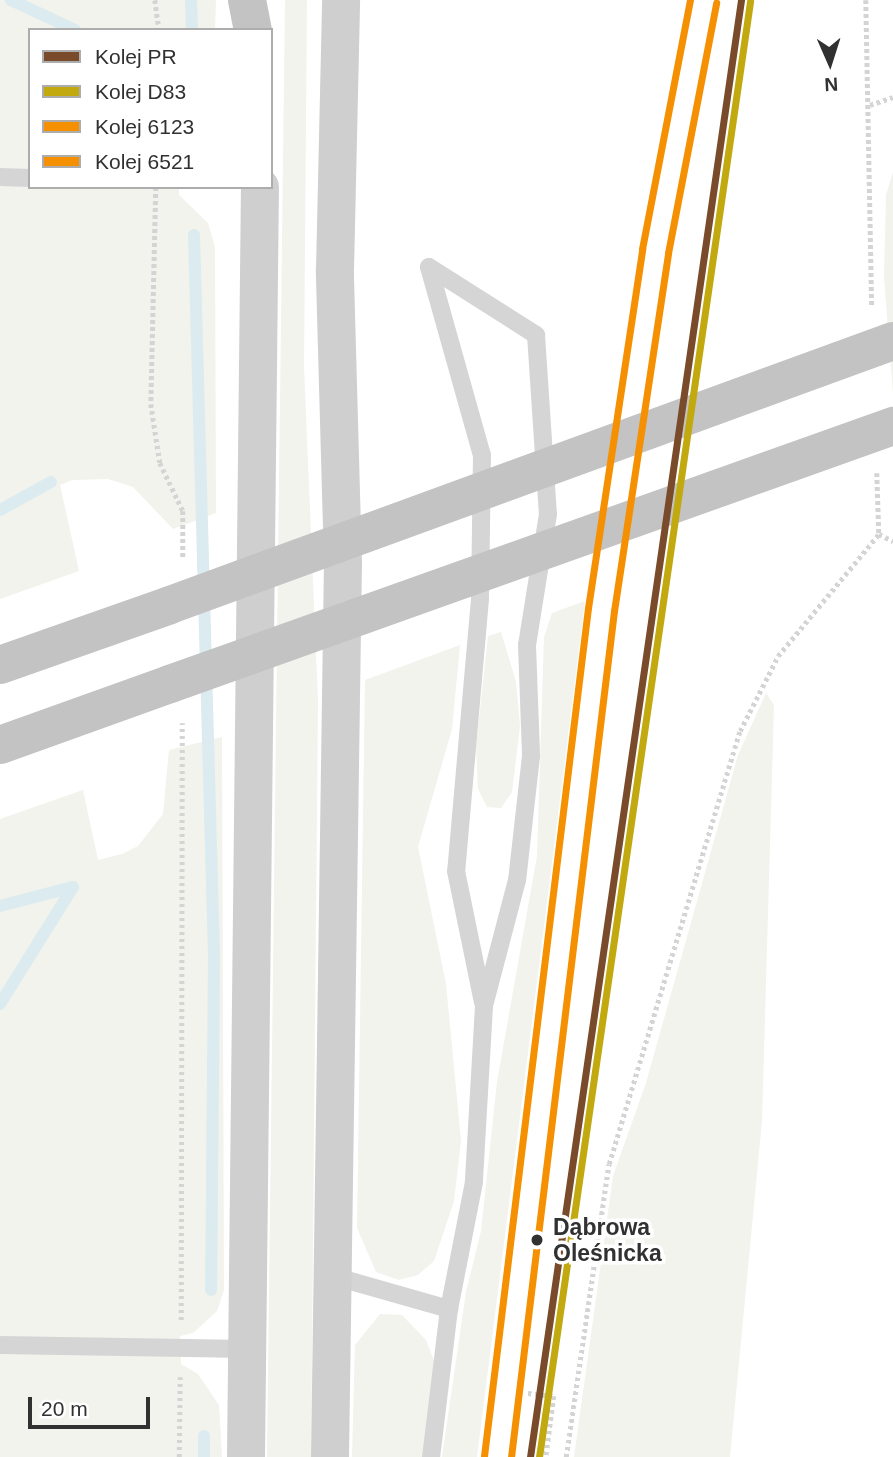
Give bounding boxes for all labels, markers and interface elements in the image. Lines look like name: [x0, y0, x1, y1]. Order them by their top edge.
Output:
legend: [28, 28, 273, 189]
north arrow: [795, 28, 865, 98]
text: Kolej PR: [95, 45, 177, 68]
text: N: [824, 74, 839, 95]
text: Kolej D83: [95, 80, 186, 103]
text: Kolej 6123: [95, 115, 194, 138]
text: Kolej 6521: [95, 150, 194, 173]
place label: Dąbrowa Oleśnicka: [553, 1213, 662, 1267]
marker: Dąbrowa Oleśnicka: [527, 1230, 547, 1250]
scale bar: [32, 1384, 154, 1428]
text: 20 m: [41, 1397, 88, 1420]

